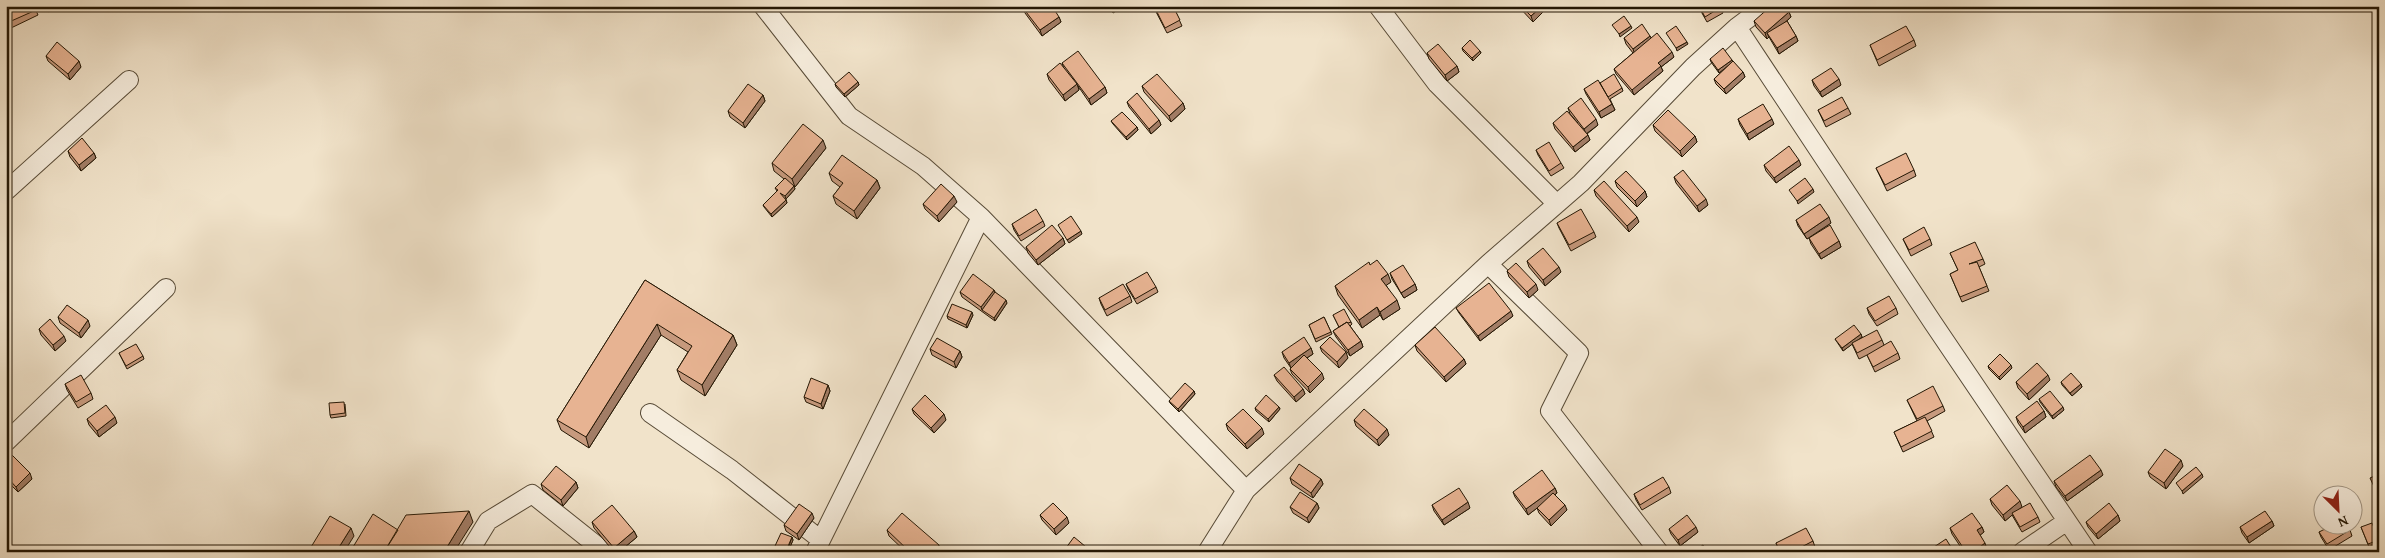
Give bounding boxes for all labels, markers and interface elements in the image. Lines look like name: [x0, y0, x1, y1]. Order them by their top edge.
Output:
north arrow: [2312, 486, 2362, 536]
text: N: [2334, 511, 2352, 533]

